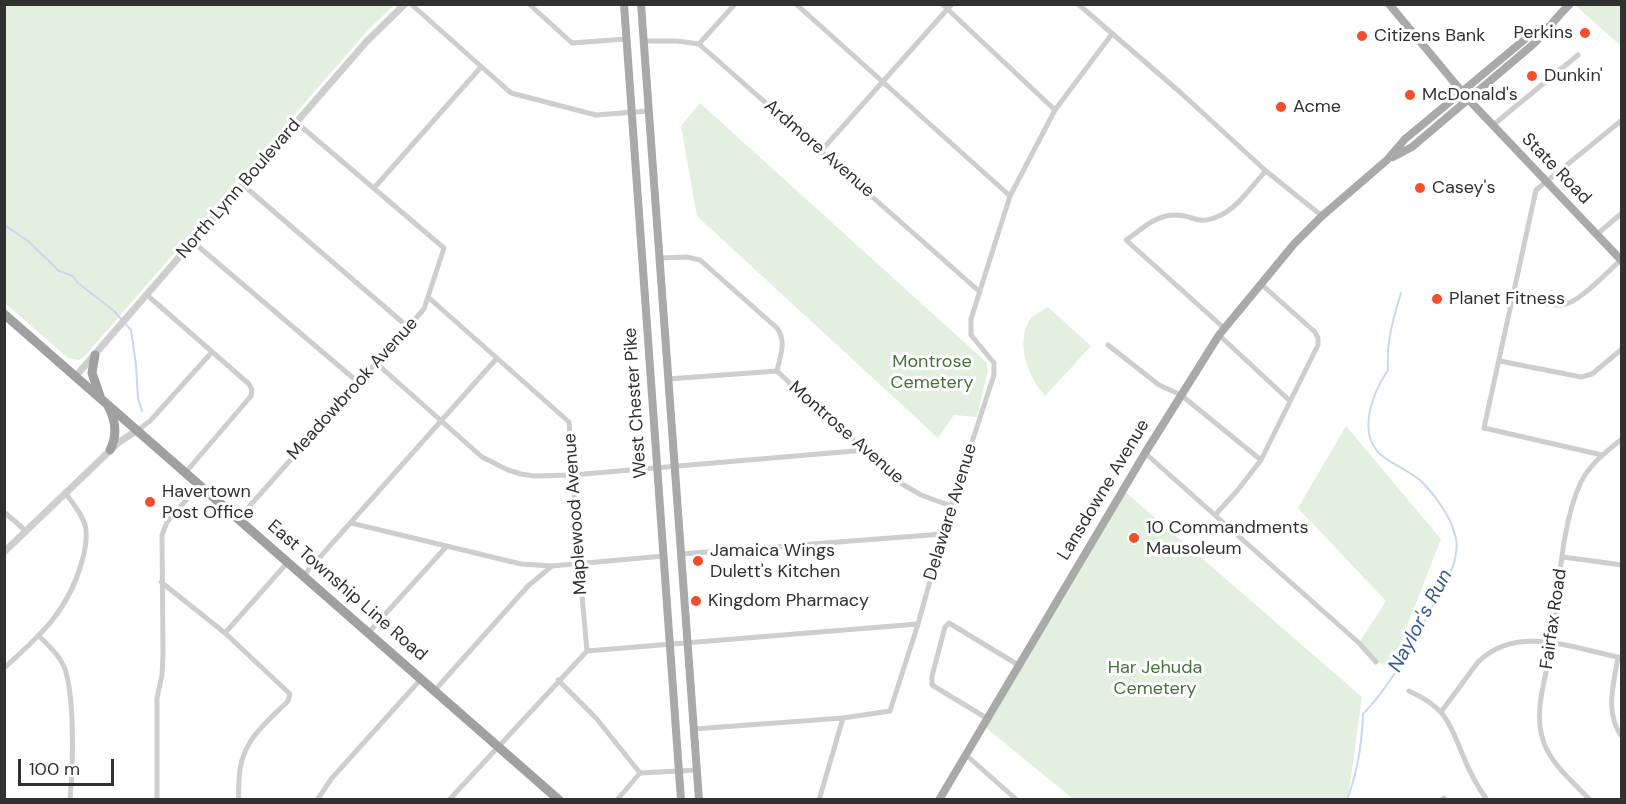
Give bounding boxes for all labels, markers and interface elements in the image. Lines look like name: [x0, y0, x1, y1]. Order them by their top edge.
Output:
place label: Perkins: [1513, 22, 1573, 44]
place label: Citizens Bank: [1374, 25, 1485, 47]
marker: Perkins: [1578, 26, 1592, 40]
marker: Citizens Bank: [1355, 29, 1369, 43]
place label: Dunkin': [1544, 65, 1603, 87]
marker: Dunkin': [1525, 69, 1539, 83]
place label: McDonald's: [1422, 84, 1518, 106]
marker: McDonald's: [1403, 88, 1417, 102]
street label: Ardmore Avenue: [760, 95, 878, 203]
place label: Acme: [1293, 96, 1341, 118]
marker: Acme: [1274, 100, 1288, 114]
street label: North Lynn Boulevard: [172, 115, 306, 263]
street label: State Road: [1517, 129, 1595, 209]
place label: Casey's: [1432, 177, 1496, 199]
marker: Casey's: [1413, 181, 1427, 195]
place label: Planet Fitness: [1449, 288, 1565, 310]
marker: Planet Fitness: [1430, 292, 1444, 306]
street label: Meadowbrook Avenue: [283, 313, 423, 465]
street label: West Chester Pike: [620, 327, 652, 479]
park label: Montrose Cemetery: [891, 351, 973, 394]
street label: Montrose Avenue: [784, 377, 908, 489]
street label: Lansdowne Avenue: [1053, 416, 1155, 564]
street label: Maplewood Avenue: [560, 432, 592, 596]
street label: Delaware Avenue: [920, 441, 982, 583]
place label: Havertown Post Office: [162, 481, 254, 524]
marker: Havertown Post Office: [143, 495, 157, 509]
street label: East Township Line Road: [263, 516, 431, 666]
place label: 10 Commandments Mausoleum: [1146, 517, 1308, 560]
marker: 10 Commandments Mausoleum: [1127, 531, 1141, 545]
place label: Jamaica Wings Dulett's Kitchen: [710, 540, 840, 582]
marker: Jamaica Wings Dulett's Kitchen: [691, 554, 705, 568]
water label: Naylor's Run: [1384, 565, 1458, 677]
street label: Fairfax Road: [1536, 568, 1572, 670]
place label: Kingdom Pharmacy: [708, 590, 869, 612]
marker: Kingdom Pharmacy: [689, 594, 703, 608]
park label: Har Jehuda Cemetery: [1108, 657, 1202, 700]
scale bar: [21, 747, 117, 785]
text: 100 m: [29, 757, 80, 781]

